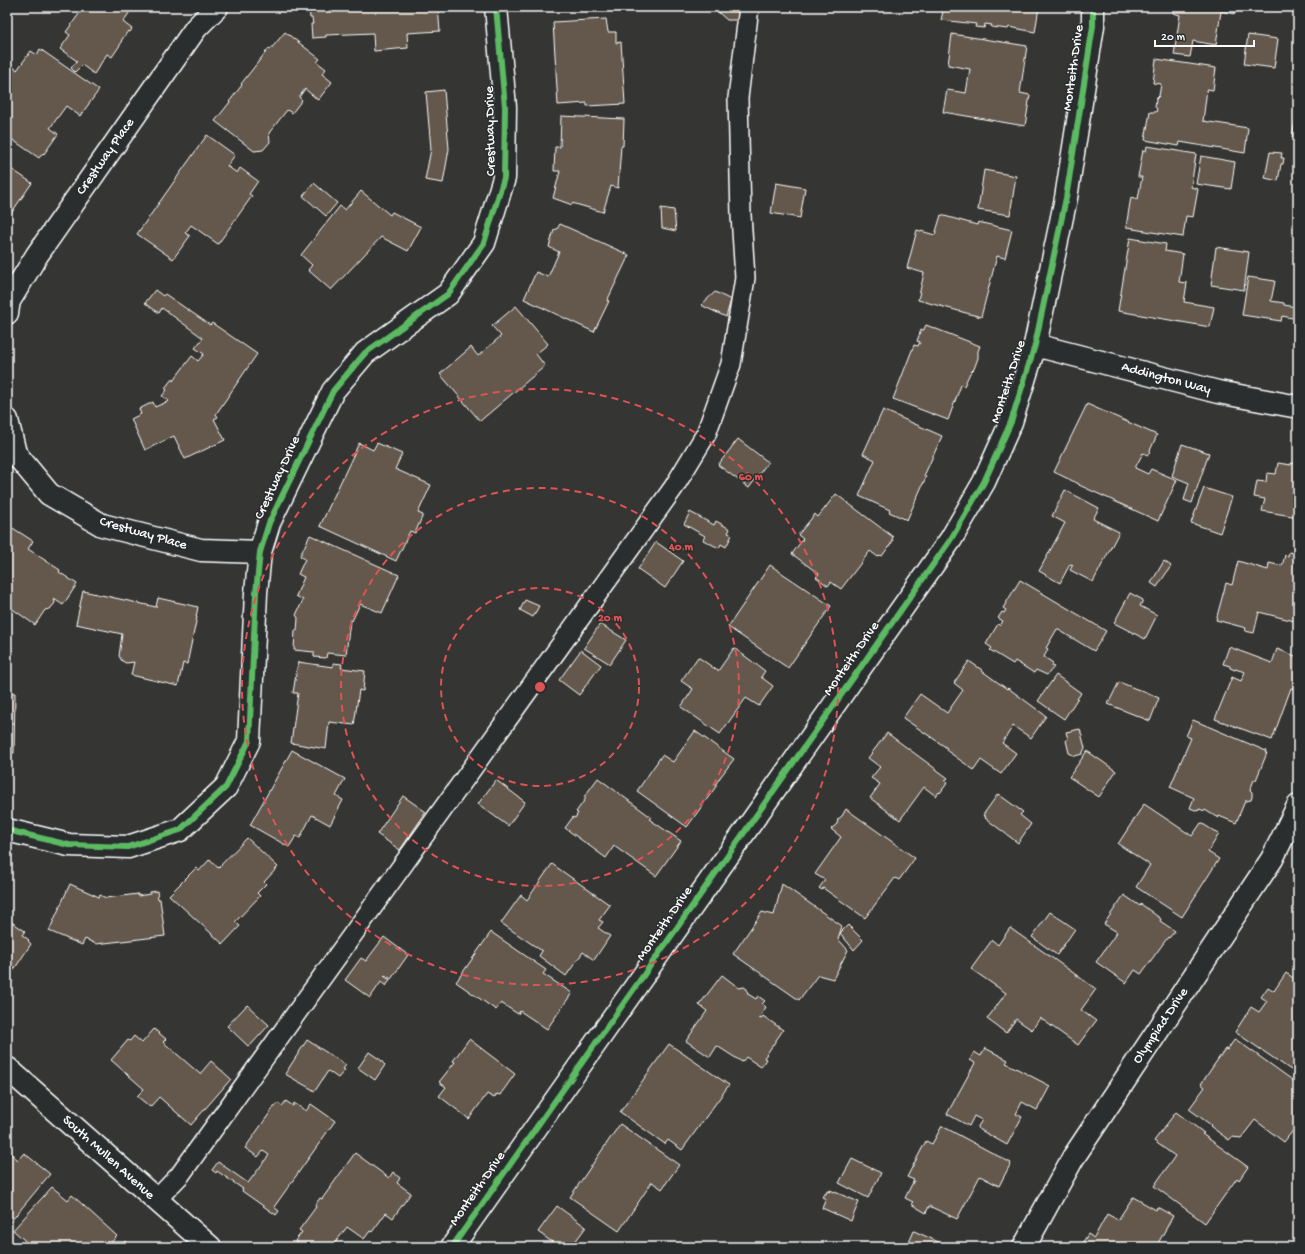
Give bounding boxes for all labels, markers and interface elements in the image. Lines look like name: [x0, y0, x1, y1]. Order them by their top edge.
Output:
scale bar: [1155, 22, 1254, 48]
street label: Monteith Drive: [1060, 23, 1089, 112]
text: 20 m: [1161, 31, 1186, 45]
street label: Crestway Drive: [482, 85, 500, 176]
street label: Crestway Place: [73, 115, 139, 199]
street label: Monteith Drive: [988, 337, 1031, 426]
street label: Addington Way: [1119, 359, 1213, 399]
street label: Crestway Drive: [251, 433, 305, 522]
text: 60 m: [739, 471, 764, 485]
street label: Crestway Place: [97, 513, 189, 555]
text: 40 m: [668, 541, 693, 555]
text: 20 m: [598, 612, 623, 626]
street label: Monteith Drive: [820, 618, 884, 699]
centre of rings: [533, 680, 547, 694]
street label: Monteith Drive: [633, 883, 697, 964]
street label: Olympiad Drive: [1129, 984, 1193, 1067]
street label: South Mullen Avenue: [58, 1112, 158, 1205]
street label: Monteith Drive: [446, 1148, 510, 1229]

